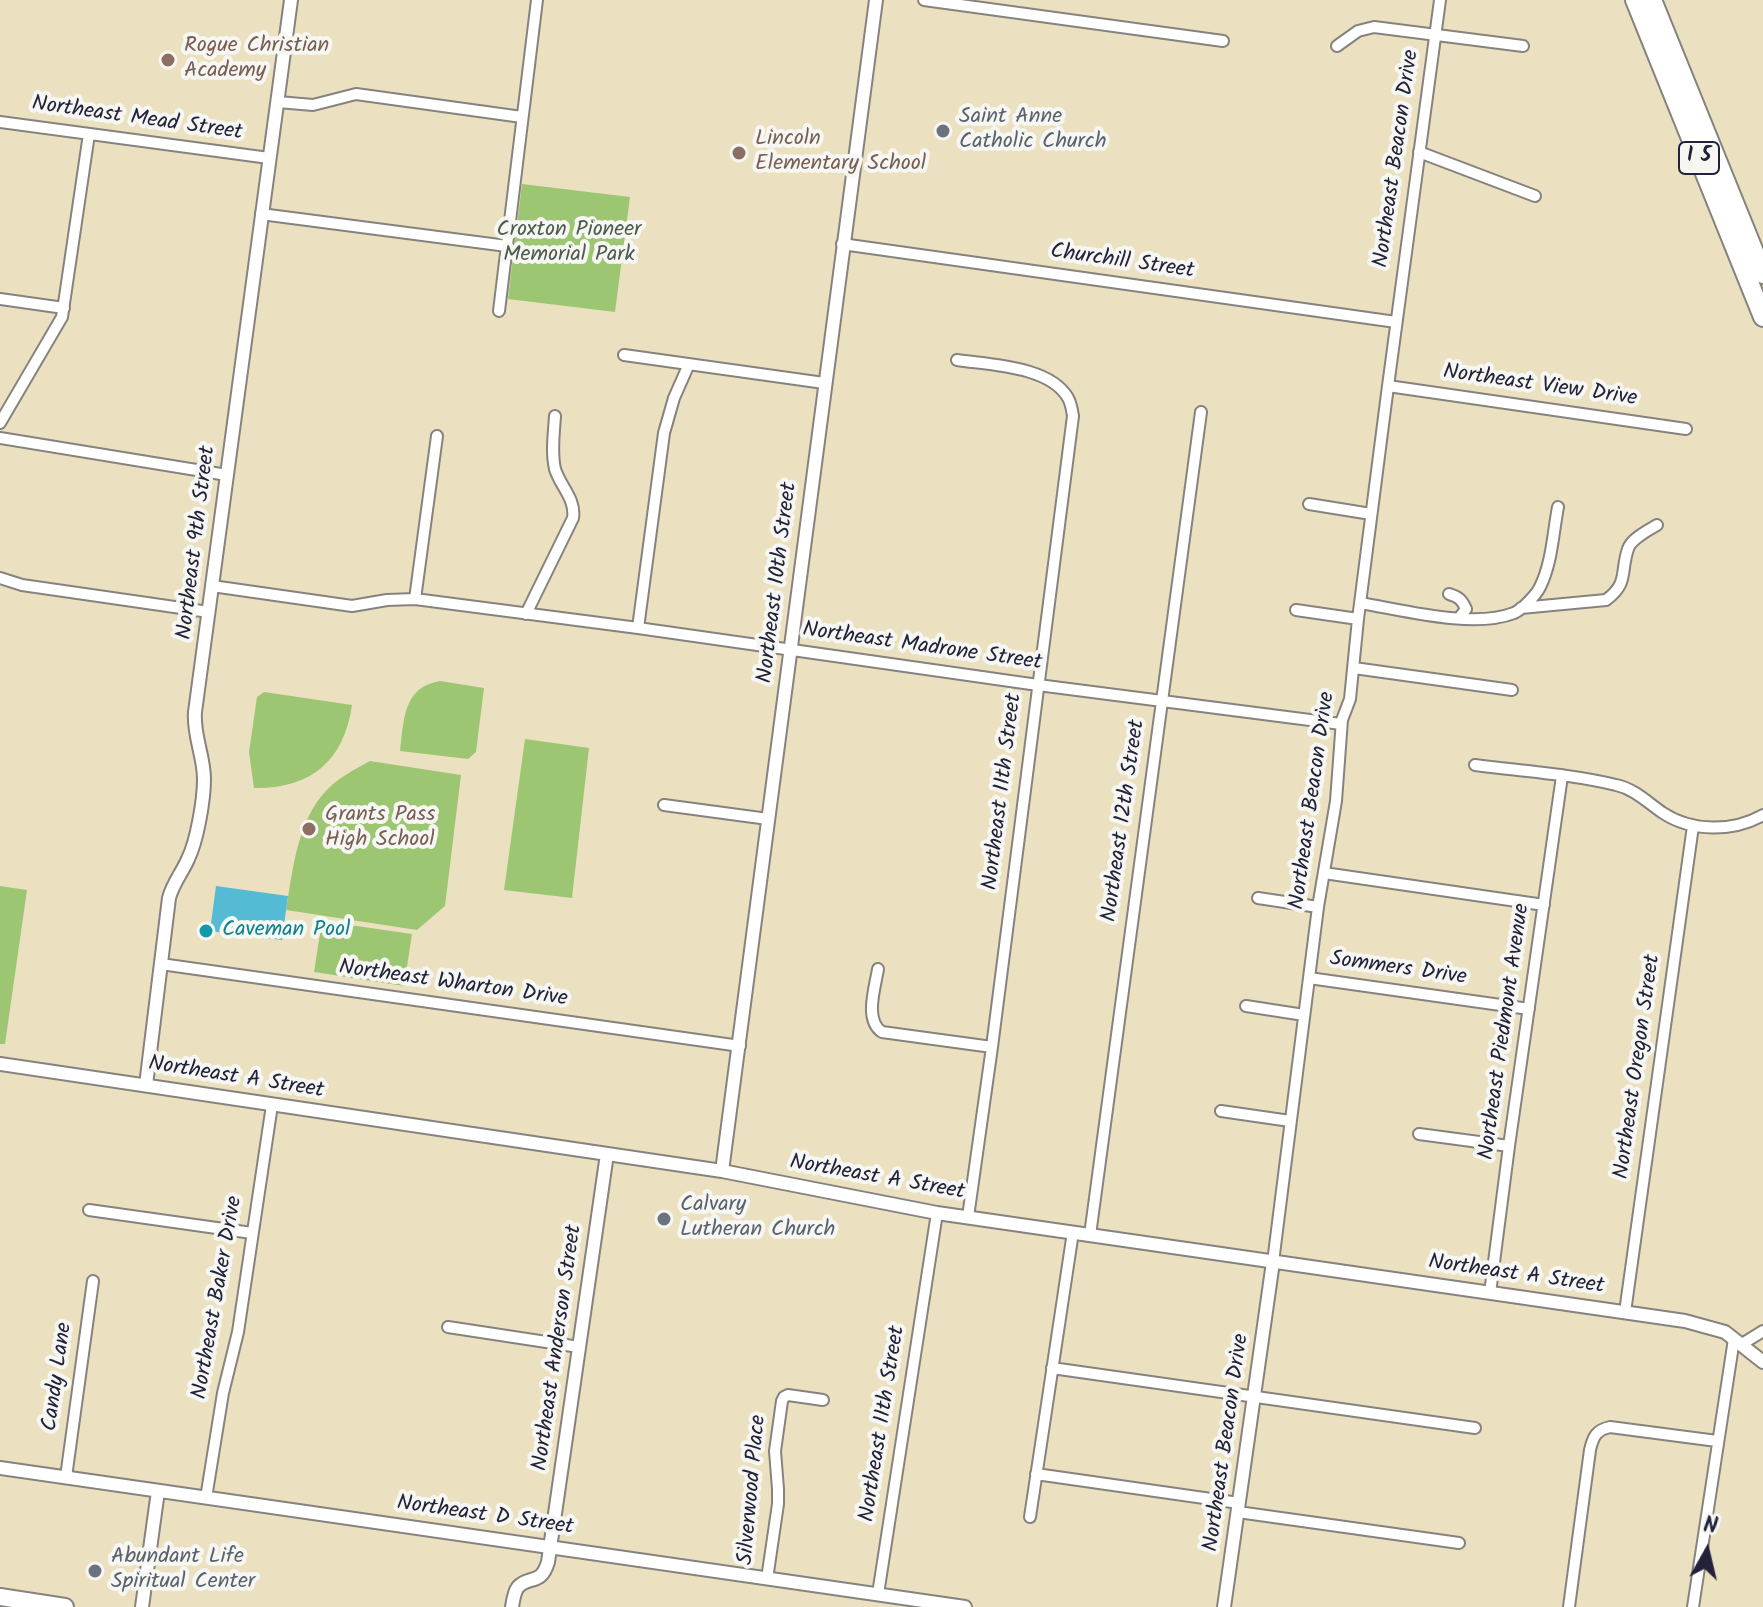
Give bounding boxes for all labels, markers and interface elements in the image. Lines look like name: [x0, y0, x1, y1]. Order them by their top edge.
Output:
place label: Rogue Christian Academy: [184, 34, 329, 86]
street label: Northeast Beacon Drive: [1370, 48, 1426, 270]
marker: Rogue Christian Academy: [159, 51, 177, 69]
street label: Northeast Mead Street: [30, 92, 244, 148]
place label: Saint Anne Catholic Church: [959, 105, 1106, 156]
marker: Saint Anne Catholic Church: [934, 122, 952, 140]
place label: Lincoln Elementary School: [755, 127, 926, 178]
road number: I 5: [1679, 142, 1719, 174]
marker: Lincoln Elementary School: [730, 144, 748, 162]
park label: Croxton Pioneer Memorial Park: [497, 218, 641, 270]
street label: Churchill Street: [1048, 240, 1196, 286]
street label: Northeast View Drive: [1441, 360, 1639, 414]
street label: Northeast 9th Street: [173, 445, 223, 641]
street label: Northeast 10th Street: [754, 481, 804, 685]
street label: Northeast Madrone Street: [801, 618, 1043, 678]
street label: Northeast Beacon Drive: [1286, 690, 1342, 912]
street label: Northeast 11th Street: [979, 692, 1029, 892]
street label: Northeast 12th Street: [1098, 718, 1152, 924]
place label: Grants Pass High School: [325, 803, 435, 854]
marker: Grants Pass High School: [300, 820, 318, 838]
street label: Northeast Piedmont Avenue: [1475, 902, 1537, 1162]
place label: Caveman Pool: [222, 918, 350, 944]
marker: Caveman Pool: [197, 922, 215, 940]
street label: Sommers Drive: [1328, 947, 1468, 993]
street label: Northeast Oregon Street: [1610, 953, 1668, 1181]
street label: Northeast Wharton Drive: [337, 956, 569, 1014]
street label: Northeast A Street: [146, 1052, 326, 1106]
street label: Northeast A Street: [787, 1151, 967, 1207]
place label: Calvary Lutheran Church: [680, 1193, 835, 1244]
street label: Northeast Baker Drive: [188, 1194, 250, 1402]
marker: Calvary Lutheran Church: [655, 1210, 673, 1228]
street label: Northeast Anderson Street: [529, 1223, 589, 1473]
street label: Northeast A Street: [1426, 1251, 1606, 1301]
street label: Candy Lane: [38, 1321, 80, 1433]
street label: Northeast 11th Street: [855, 1324, 913, 1524]
street label: Northeast Beacon Drive: [1200, 1332, 1256, 1554]
street label: Silverwood Place: [734, 1414, 774, 1566]
street label: Northeast D Street: [395, 1492, 575, 1542]
text: N: [1701, 1508, 1720, 1545]
north arrow: [1667, 1511, 1747, 1591]
place label: Abundant Life Spiritual Center: [111, 1545, 255, 1596]
marker: Abundant Life Spiritual Center: [86, 1562, 104, 1580]

